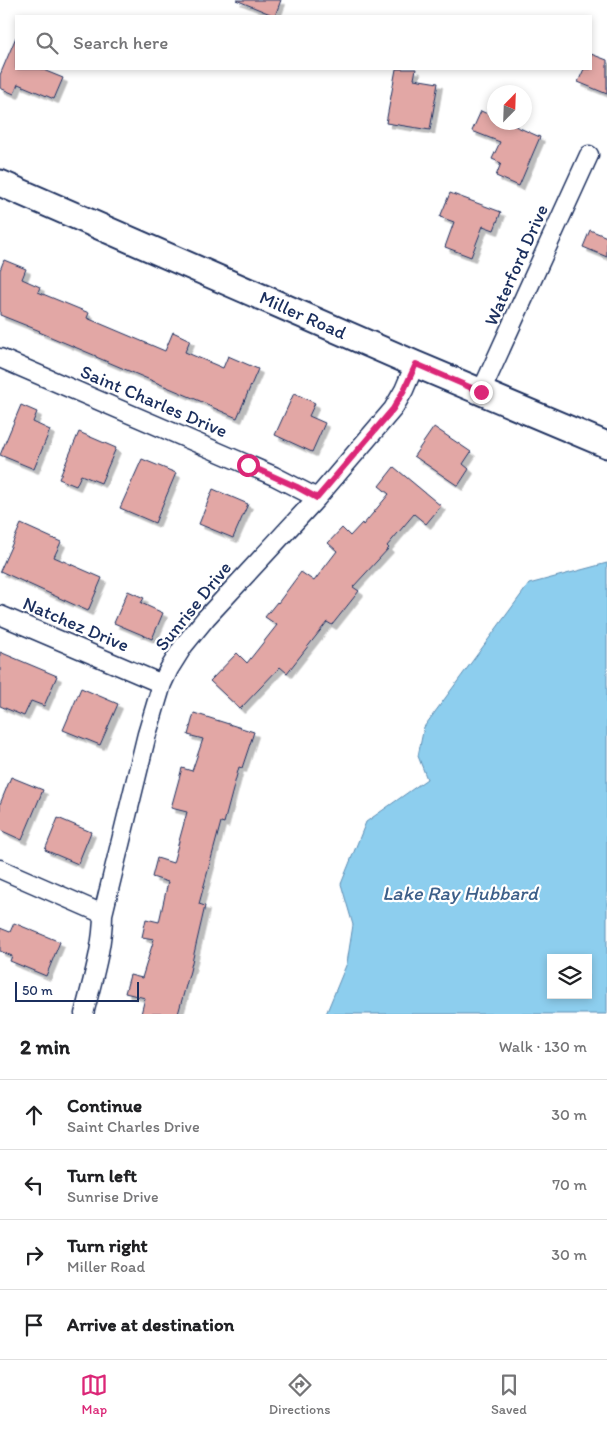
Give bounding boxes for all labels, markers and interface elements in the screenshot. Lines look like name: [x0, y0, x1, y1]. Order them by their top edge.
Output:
search box: [15, 15, 592, 70]
icon: search: [33, 29, 61, 57]
text: Search here: [73, 31, 168, 54]
north arrow: [487, 85, 532, 130]
street label: Waterford Drive: [479, 201, 553, 329]
street label: Miller Road: [256, 286, 351, 345]
street label: Saint Charles Drive: [77, 360, 231, 442]
route end: [470, 381, 493, 404]
route start: [237, 454, 260, 477]
street label: Sunrise Drive: [150, 557, 236, 655]
street label: Natchez Drive: [19, 591, 133, 657]
water label: Lake Ray Hubbard: [382, 881, 540, 905]
map controls: [547, 954, 592, 999]
button: layers: [547, 954, 592, 999]
scale bar: [15, 979, 139, 1002]
text: 50 m: [22, 982, 53, 999]
text: 2 min: [20, 1034, 70, 1059]
text: Walk · 130 m: [499, 1037, 587, 1056]
text: Continue: [67, 1094, 142, 1117]
icon: ahead: [20, 1101, 48, 1129]
text: 30 m: [551, 1105, 587, 1124]
text: Saint Charles Drive: [67, 1117, 200, 1136]
text: Turn left: [67, 1164, 137, 1187]
icon: left: [20, 1171, 48, 1199]
text: 70 m: [552, 1175, 587, 1194]
text: Sunrise Drive: [67, 1187, 159, 1206]
text: Turn right: [67, 1234, 148, 1257]
icon: right: [20, 1241, 48, 1269]
text: 30 m: [551, 1245, 587, 1264]
text: Miller Road: [67, 1257, 145, 1276]
icon: arrive: [20, 1311, 48, 1339]
text: Arrive at destination: [67, 1313, 234, 1336]
tab: Map: [80, 1371, 108, 1418]
tab: Directions: [269, 1371, 330, 1418]
tab: Saved: [491, 1371, 527, 1418]

